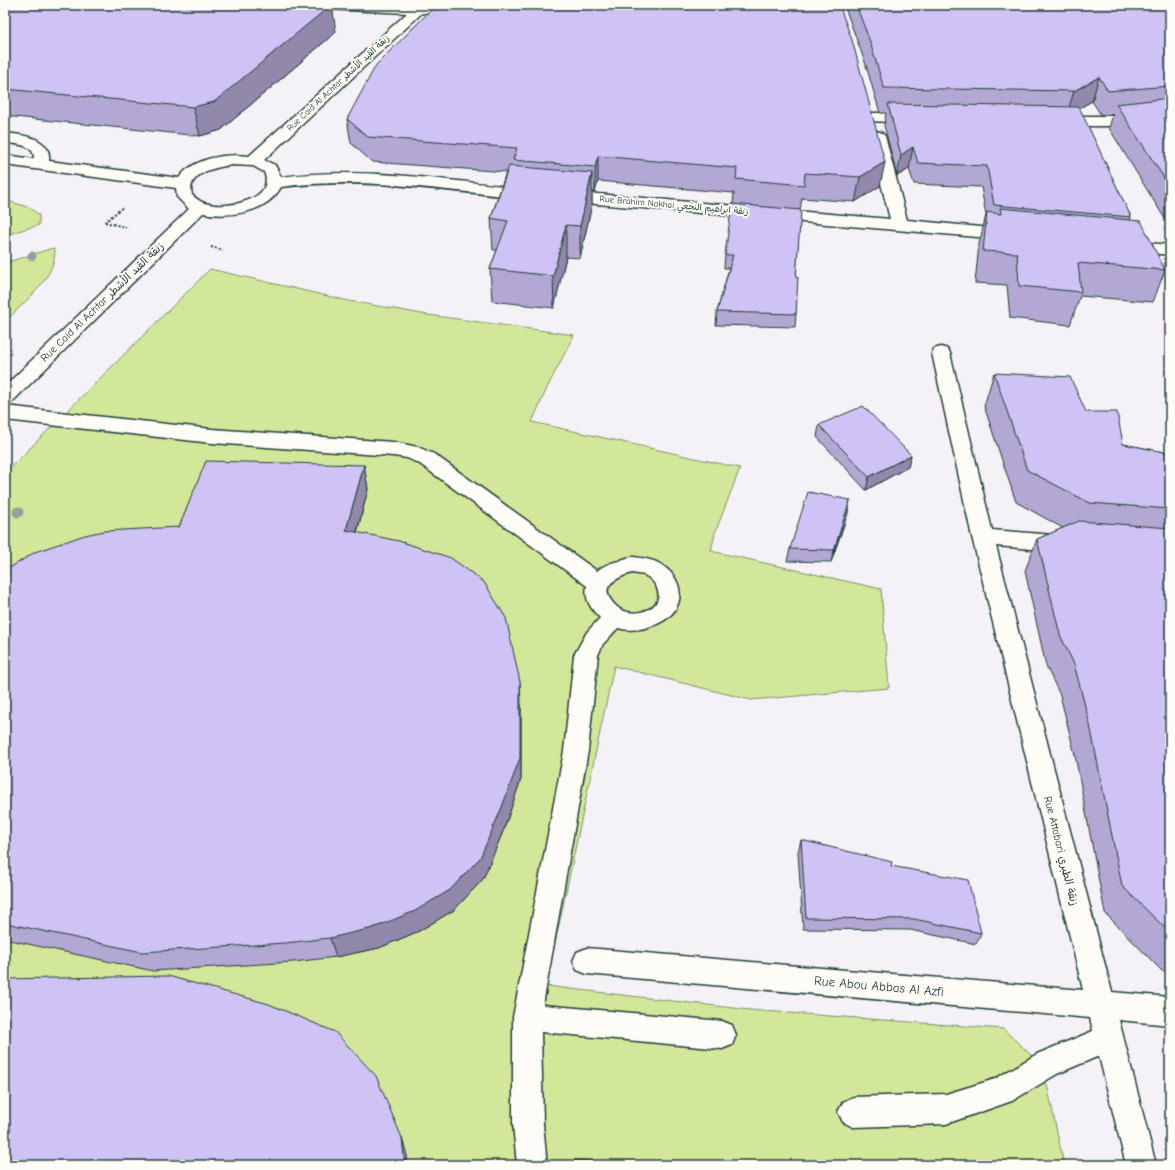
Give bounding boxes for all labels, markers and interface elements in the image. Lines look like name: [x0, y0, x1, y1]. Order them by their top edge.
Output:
street label: Rue Caid Al Achtar زنقة القيد الأشطر: [284, 32, 392, 134]
street label: Rue Brahim Nakhai زنقة ابراهيم النخعي: [599, 194, 749, 220]
street label: Rue Caid Al Achtar زنقة القيد الأشطر: [37, 239, 166, 364]
street label: Rue Attabari زنقة الطبري: [1039, 795, 1081, 908]
street label: Rue Abou Abbas Al Azfi: [814, 973, 944, 999]

